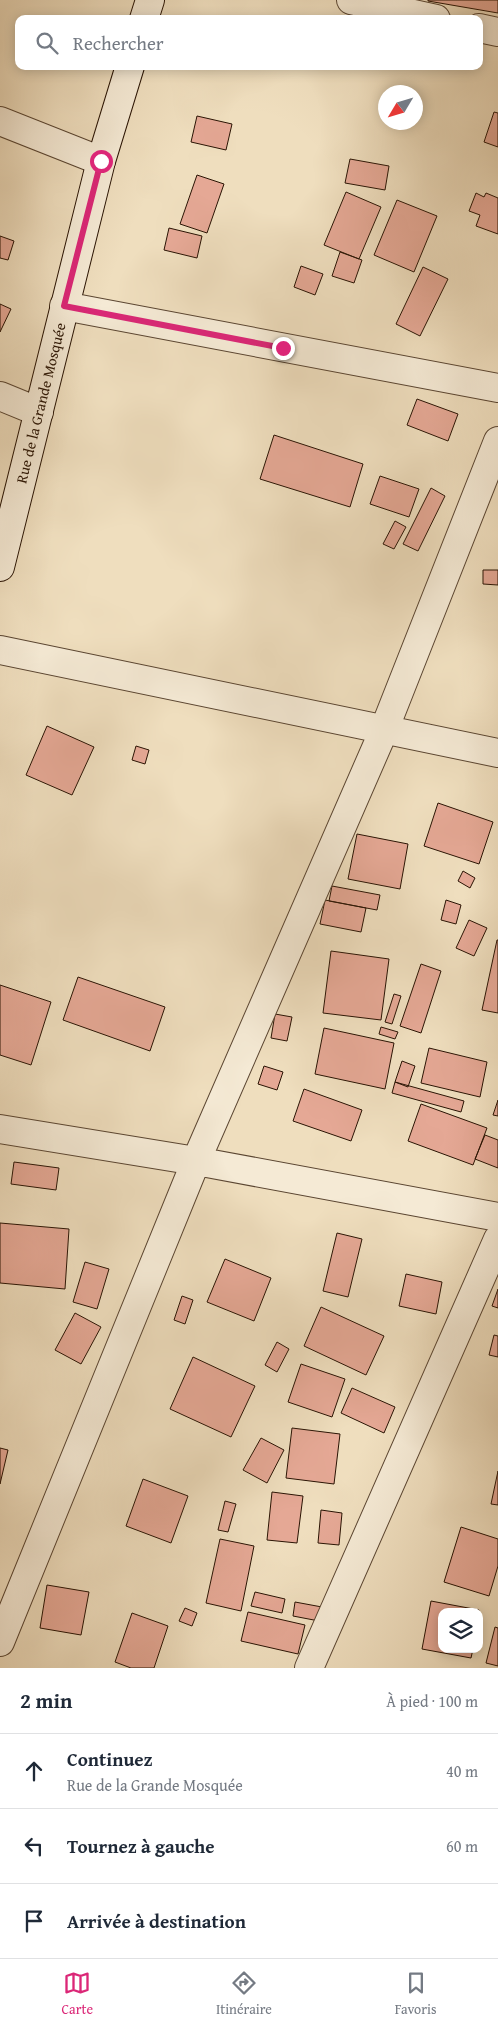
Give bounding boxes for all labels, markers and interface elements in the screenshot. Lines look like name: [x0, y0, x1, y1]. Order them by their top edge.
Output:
search box: [15, 15, 483, 70]
icon: search: [33, 29, 61, 57]
text: Rechercher: [73, 29, 164, 57]
north arrow: [378, 85, 423, 130]
route start: [90, 150, 113, 173]
street label: Rue de la Grande Mosquée: [10, 320, 71, 485]
route end: [272, 337, 295, 360]
map controls: [438, 1608, 483, 1653]
button: layers: [438, 1608, 483, 1653]
text: 2 min: [20, 1685, 72, 1716]
text: À pied · 100 m: [386, 1689, 478, 1713]
text: Continuez: [67, 1745, 153, 1773]
icon: ahead: [20, 1757, 48, 1785]
text: 40 m: [446, 1759, 478, 1783]
text: Rue de la Grande Mosquée: [67, 1773, 243, 1797]
icon: left: [20, 1832, 48, 1860]
text: Tournez à gauche: [67, 1832, 215, 1860]
text: 60 m: [446, 1834, 478, 1858]
icon: arrive: [20, 1907, 48, 1935]
text: Arrivée à destination: [67, 1907, 246, 1935]
tab: Carte: [61, 1969, 93, 2019]
tab: Itinéraire: [216, 1969, 272, 2019]
tab: Favoris: [395, 1969, 437, 2019]

